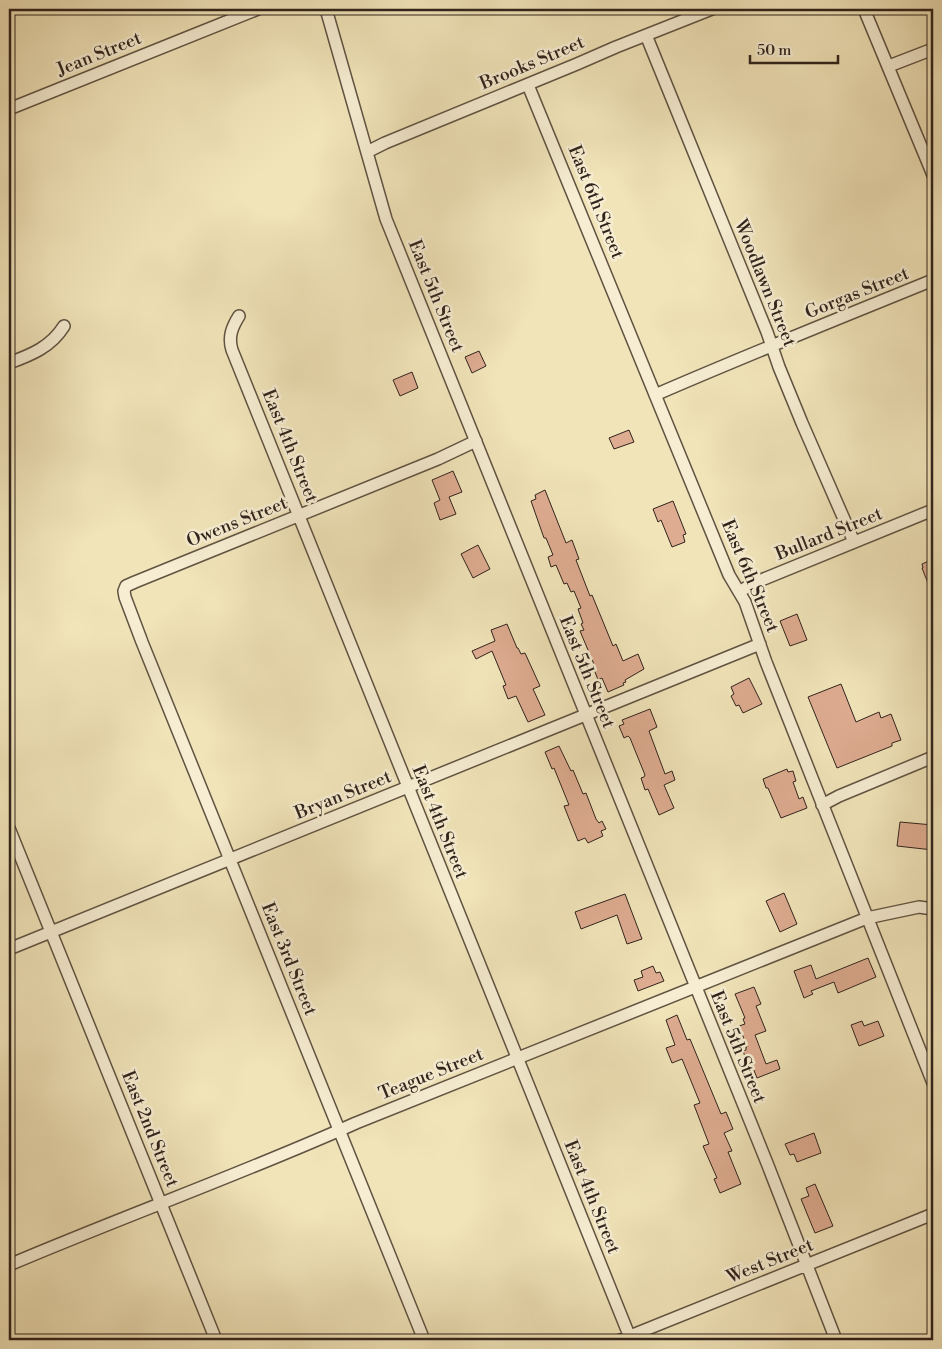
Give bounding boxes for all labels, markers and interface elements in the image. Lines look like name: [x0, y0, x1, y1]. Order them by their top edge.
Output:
street label: Jean Street: [52, 26, 145, 82]
street label: Brooks Street: [475, 30, 588, 96]
scale bar: [750, 32, 837, 64]
text: 50 m: [757, 41, 791, 60]
street label: East 6th Street: [563, 142, 629, 263]
street label: Woodlawn Street: [729, 215, 801, 351]
street label: East 5th Street: [403, 236, 469, 356]
street label: Gorgas Street: [802, 262, 913, 324]
street label: East 4th Street: [257, 386, 323, 507]
street label: Owens Street: [183, 491, 291, 553]
street label: Bullard Street: [771, 502, 886, 566]
street label: East 6th Street: [716, 516, 784, 637]
street label: East 5th Street: [554, 612, 620, 732]
street label: East 4th Street: [407, 762, 473, 883]
street label: Bryan Street: [290, 765, 395, 825]
street label: East 3rd Street: [256, 899, 322, 1020]
street label: East 5th Street: [705, 987, 771, 1107]
street label: Teague Street: [375, 1042, 487, 1105]
street label: East 2nd Street: [116, 1067, 184, 1191]
street label: East 4th Street: [559, 1137, 625, 1258]
street label: West Street: [722, 1233, 817, 1289]

